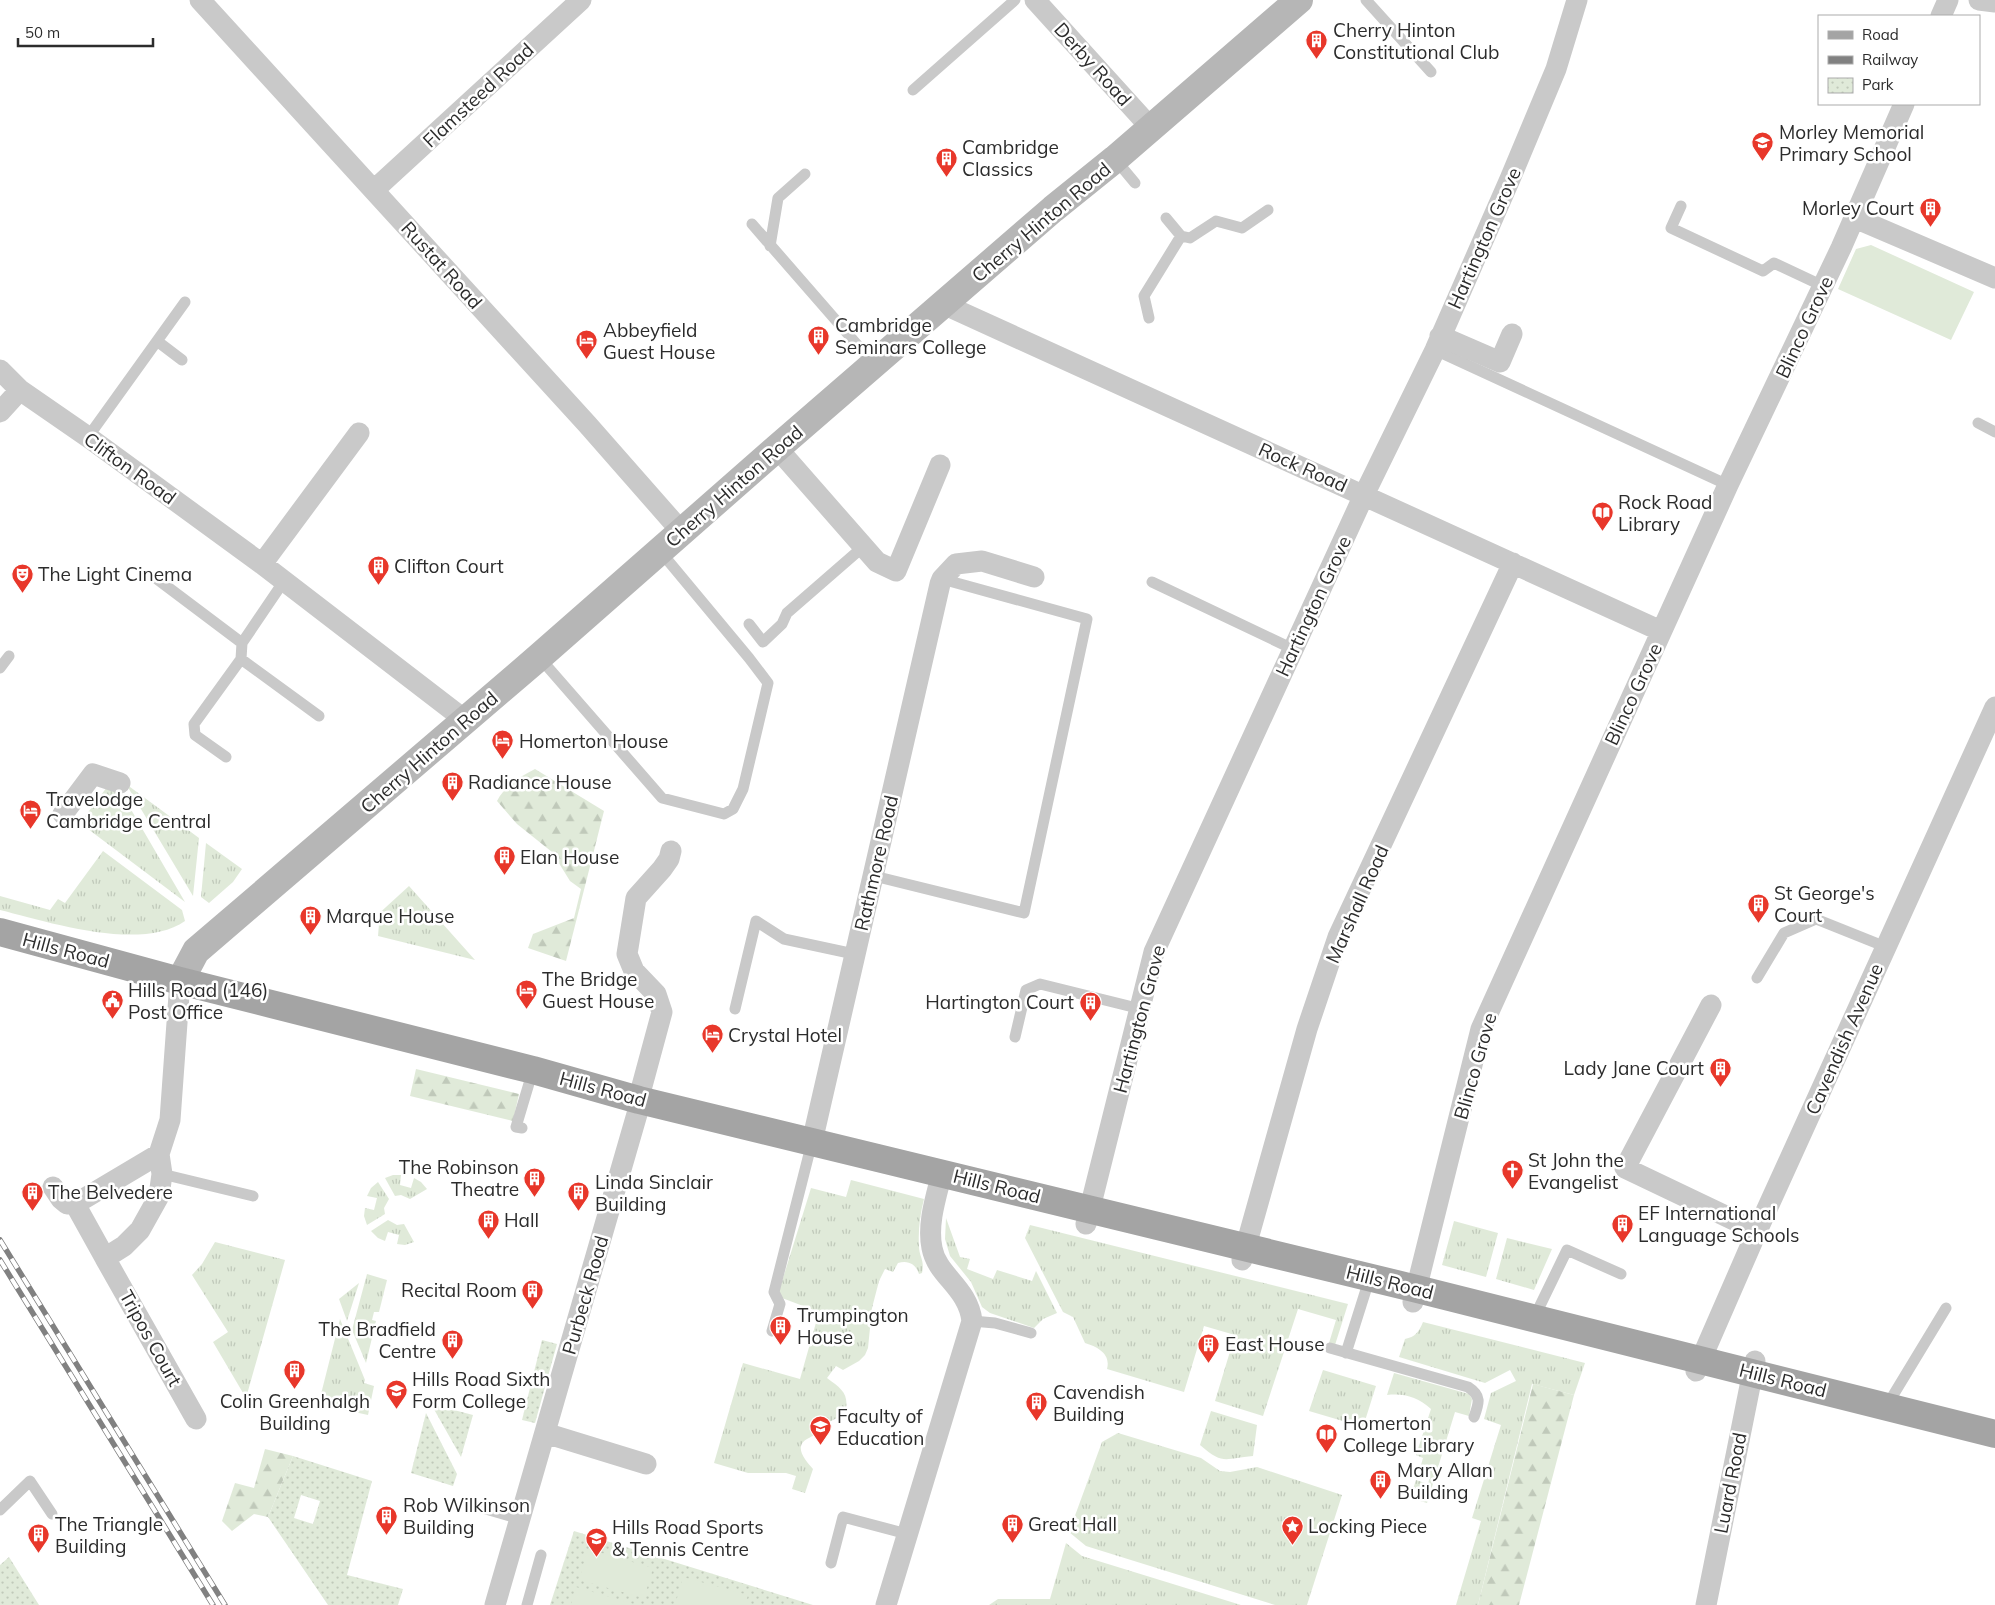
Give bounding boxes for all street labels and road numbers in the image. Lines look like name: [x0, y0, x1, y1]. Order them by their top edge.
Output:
street label: Derby Road: [1049, 17, 1137, 111]
street label: Flamsteed Road: [418, 38, 538, 152]
street label: Cherry Hinton Road: [967, 157, 1115, 287]
street label: Hartington Grove: [1442, 164, 1526, 312]
street label: Rustat Road: [396, 216, 488, 314]
street label: Blinco Grove: [1770, 272, 1838, 382]
street label: Cherry Hinton Road: [660, 420, 808, 552]
street label: Clifton Road: [79, 427, 181, 509]
street label: Rock Road: [1255, 437, 1351, 497]
street label: Hartington Grove: [1270, 532, 1356, 680]
street label: Blinco Grove: [1599, 639, 1667, 749]
street label: Cherry Hinton Road: [355, 686, 503, 818]
street label: Rathmore Road: [849, 793, 903, 933]
street label: Marshall Road: [1320, 841, 1394, 967]
street label: Hills Road: [20, 927, 112, 973]
street label: Hartington Grove: [1108, 942, 1170, 1096]
street label: Cavendish Avenue: [1800, 960, 1888, 1118]
street label: Blinco Grove: [1448, 1010, 1502, 1122]
street label: Hills Road: [557, 1066, 649, 1112]
street label: Hills Road: [951, 1164, 1043, 1208]
street label: Purbeck Road: [557, 1233, 613, 1357]
street label: Hills Road: [1344, 1260, 1436, 1304]
street label: Tripos Court: [115, 1286, 187, 1391]
street label: Hills Road: [1737, 1358, 1829, 1402]
street label: Luard Road: [1708, 1431, 1752, 1535]

